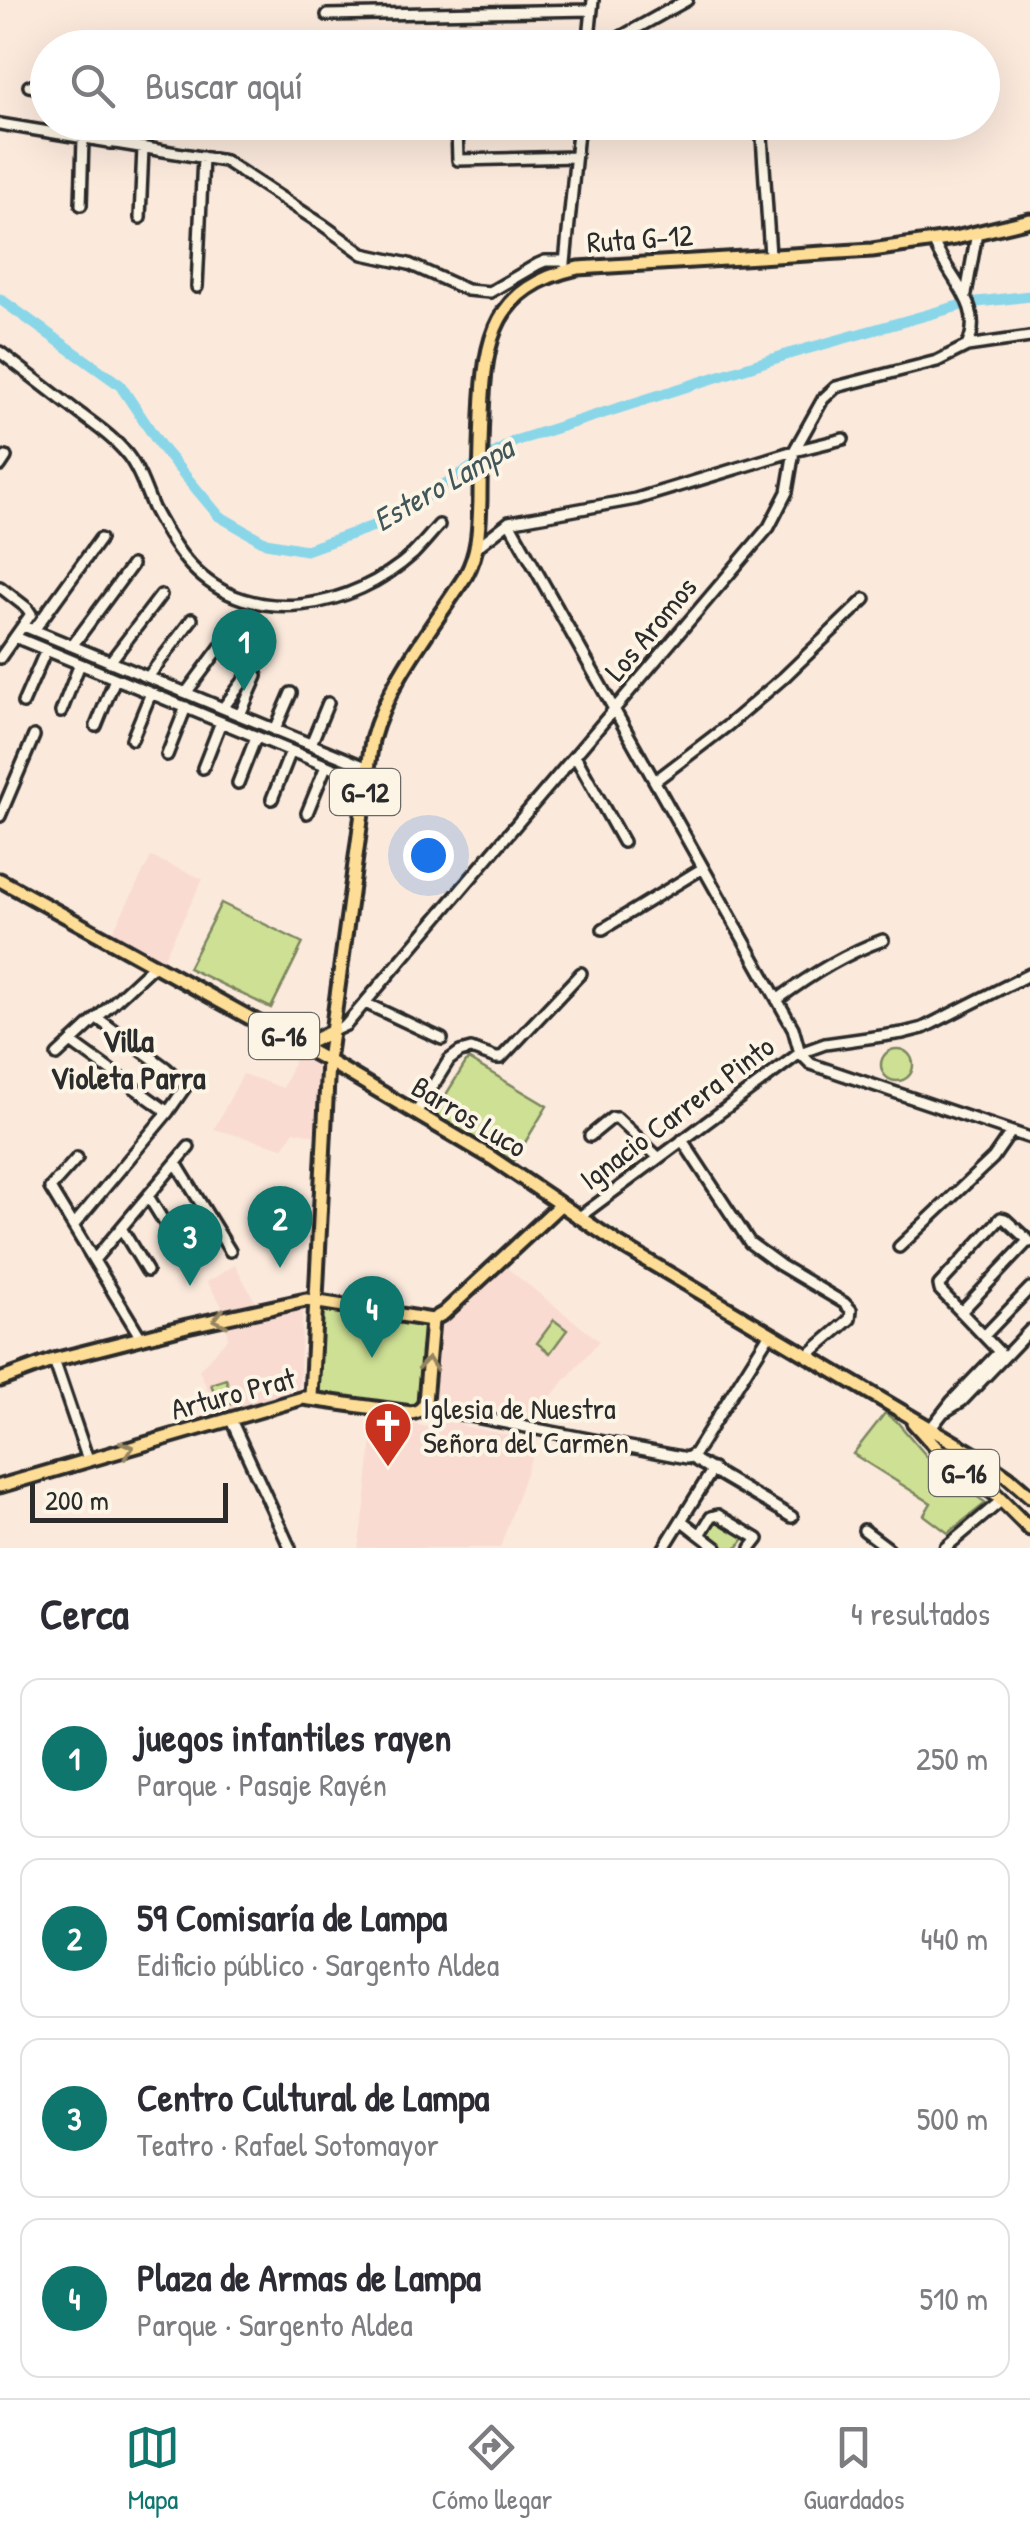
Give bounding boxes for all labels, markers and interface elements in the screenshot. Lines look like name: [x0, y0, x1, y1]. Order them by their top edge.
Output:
search box: [30, 30, 1000, 140]
icon: search: [65, 58, 120, 113]
text: Buscar aquí: [145, 59, 303, 111]
street label: Ruta G-12: [586, 214, 694, 262]
water label: Estero Lampa: [365, 424, 524, 541]
street label: Los Aromos: [595, 568, 705, 689]
pin: 1: [212, 608, 276, 691]
road number: G-12: [330, 769, 400, 815]
your location: [403, 830, 454, 881]
road number: G-16: [249, 1013, 319, 1059]
district label: Villa Violeta Parra: [50, 1019, 206, 1099]
street label: Ignacio Carrera Pinto: [571, 1026, 782, 1198]
street label: Barros Luco: [405, 1066, 534, 1166]
pin: 2: [248, 1186, 312, 1268]
pin: 3: [158, 1204, 222, 1286]
pin: 4: [340, 1276, 404, 1358]
one-way arrow: [212, 1307, 229, 1328]
one-way arrow: [417, 1355, 439, 1371]
street label: Arturo Prat: [166, 1357, 300, 1429]
place label: Iglesia de Nuestra Señora del Carmen: [423, 1388, 629, 1462]
church icon: Iglesia de Nuestra Señora del Carmen: [362, 1400, 414, 1468]
one-way arrow: [118, 1440, 135, 1461]
road number: G-16: [929, 1450, 999, 1496]
scale bar: [30, 1478, 228, 1522]
text: 200 m: [45, 1481, 109, 1519]
text: Cerca: [40, 1585, 129, 1642]
text: 4 resultados: [851, 1592, 990, 1635]
text: juegos infantiles rayen: [137, 1711, 451, 1763]
text: 1: [69, 1737, 80, 1780]
text: 250 m: [916, 1737, 988, 1780]
text: Parque · Pasaje Rayén: [137, 1763, 387, 1806]
text: 59 Comisaría de Lampa: [137, 1891, 447, 1943]
text: 2: [67, 1917, 82, 1960]
text: 440 m: [921, 1917, 988, 1960]
text: Edificio público · Sargento Aldea: [137, 1943, 499, 1986]
text: Centro Cultural de Lampa: [137, 2071, 489, 2123]
text: 3: [67, 2097, 82, 2140]
text: 500 m: [917, 2097, 988, 2140]
text: Teatro · Rafael Sotomayor: [137, 2123, 439, 2166]
text: Plaza de Armas de Lampa: [137, 2251, 481, 2303]
text: 4: [68, 2277, 81, 2320]
text: 510 m: [919, 2277, 988, 2320]
text: Parque · Sargento Aldea: [137, 2303, 413, 2346]
tab: Mapa: [125, 2420, 180, 2518]
tab: Cómo llegar: [431, 2420, 552, 2518]
tab: Guardados: [803, 2420, 904, 2518]

